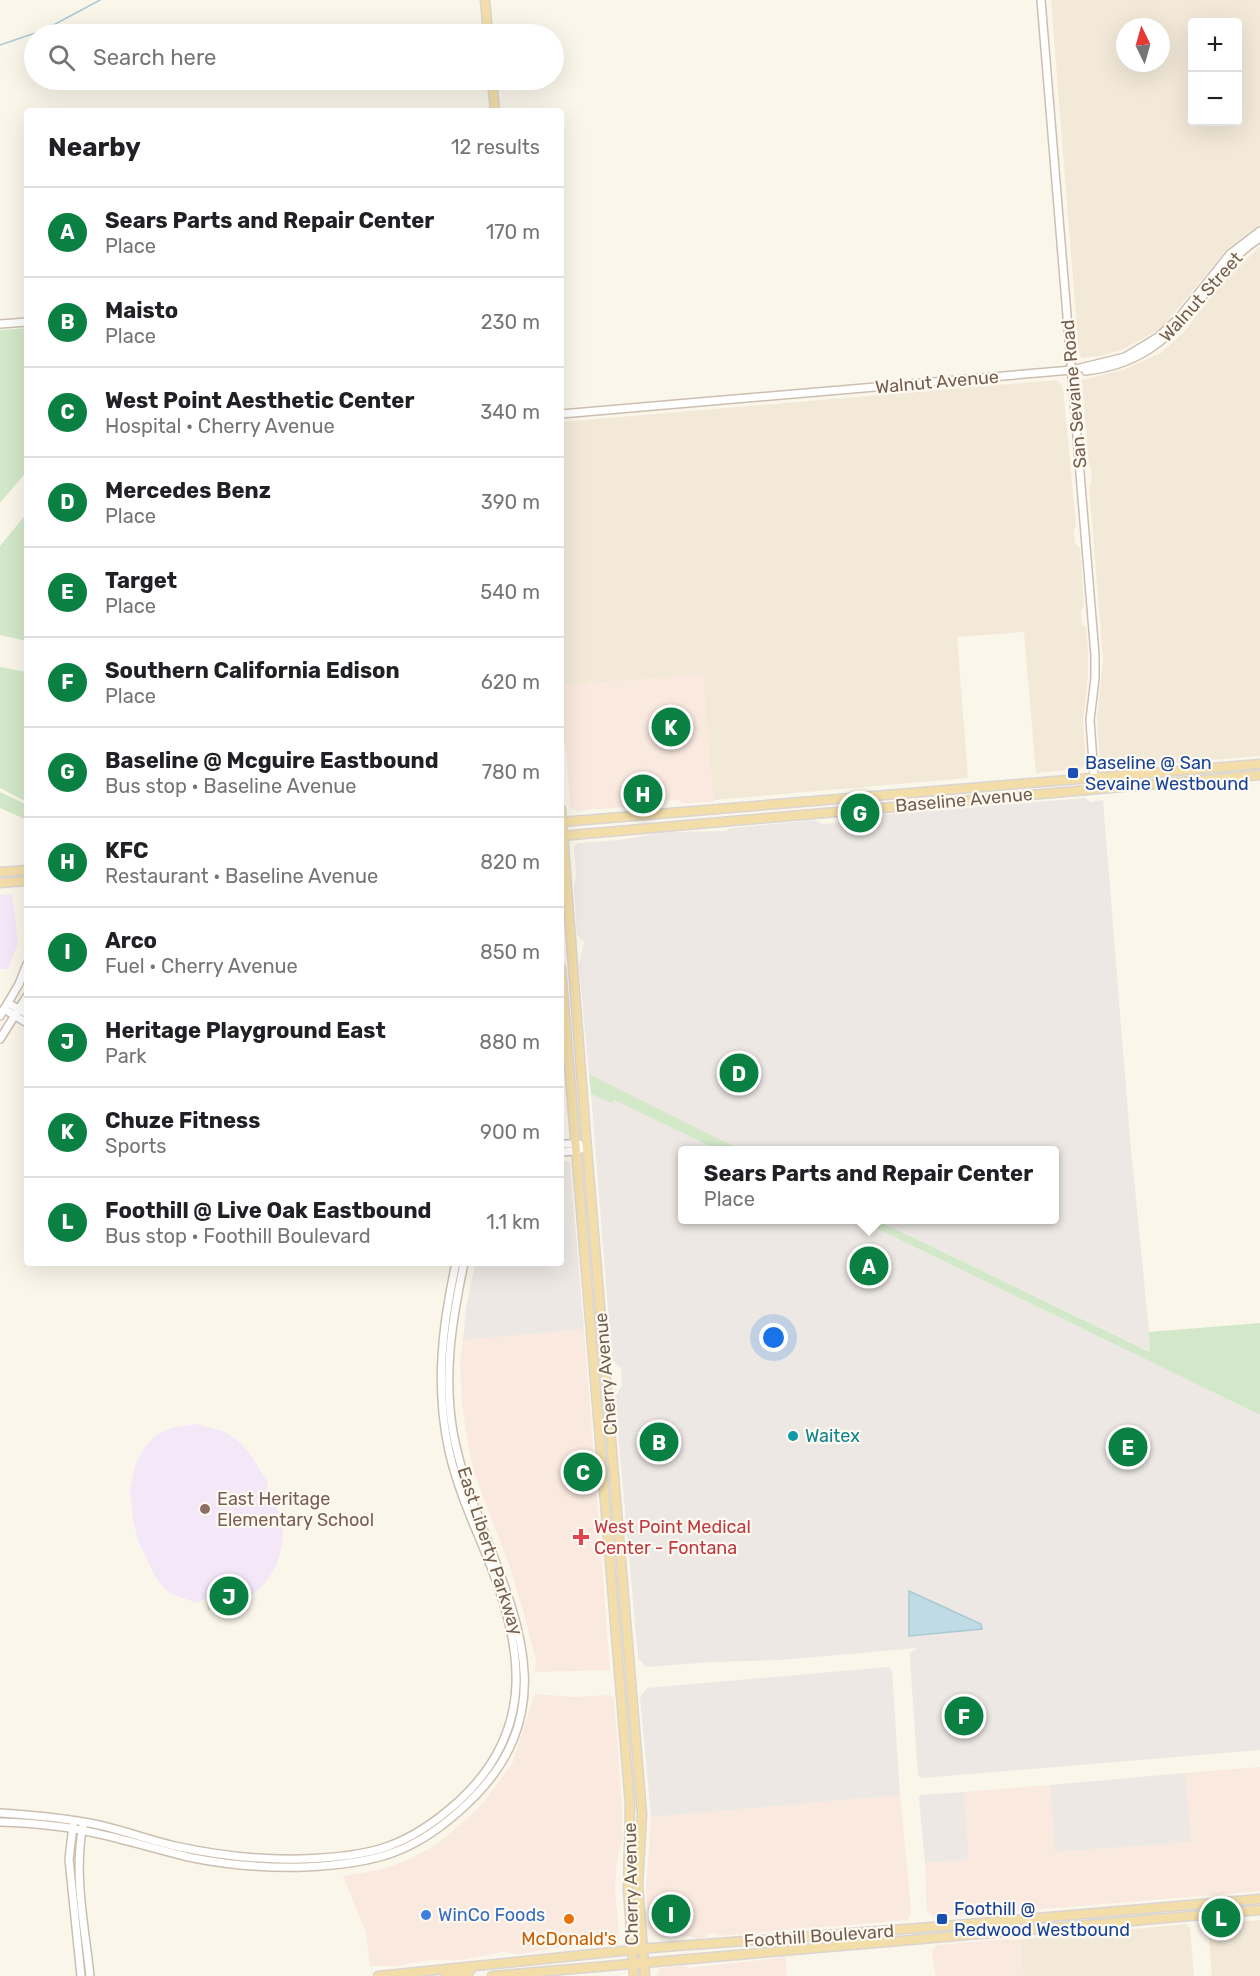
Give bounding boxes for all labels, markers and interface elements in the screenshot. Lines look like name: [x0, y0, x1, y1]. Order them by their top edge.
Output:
north arrow: [1116, 18, 1170, 72]
map controls: [1188, 18, 1242, 126]
button: +: [1188, 18, 1242, 72]
search box: [24, 24, 564, 90]
icon: search: [45, 41, 78, 74]
text: Search here: [93, 44, 216, 71]
button: −: [1188, 72, 1242, 126]
text: Nearby: [48, 132, 141, 163]
text: 12 results: [451, 135, 540, 159]
text: Sears Parts and Repair Center: [105, 207, 434, 234]
text: A: [60, 220, 75, 244]
text: 170 m: [486, 220, 540, 244]
text: Place: [105, 234, 156, 258]
street label: Walnut Street: [1155, 247, 1247, 347]
text: Maisto: [105, 297, 178, 324]
text: B: [60, 310, 75, 334]
text: 230 m: [481, 310, 540, 334]
street label: San Sevaine Road: [1057, 319, 1091, 469]
text: Place: [105, 324, 156, 348]
street label: Walnut Avenue: [874, 366, 1000, 398]
text: West Point Aesthetic Center: [105, 387, 414, 414]
text: C: [60, 400, 75, 424]
text: 340 m: [480, 400, 540, 424]
text: Hospital · Cherry Avenue: [105, 414, 335, 438]
text: Mercedes Benz: [105, 477, 271, 504]
text: D: [60, 490, 75, 514]
text: 390 m: [481, 490, 540, 514]
text: Place: [105, 504, 156, 528]
text: Target: [105, 567, 177, 594]
text: E: [61, 580, 74, 604]
text: 540 m: [480, 580, 540, 604]
text: Place: [105, 594, 156, 618]
text: Southern California Edison: [105, 657, 400, 684]
text: F: [61, 670, 74, 694]
text: 620 m: [481, 670, 540, 694]
text: Place: [105, 684, 156, 708]
pin: K: [652, 704, 690, 750]
text: Baseline @ Mcguire Eastbound: [105, 747, 439, 774]
place label: Baseline @ San Sevaine Westbound: [1085, 752, 1249, 795]
text: G: [60, 760, 75, 784]
text: 780 m: [482, 760, 540, 784]
marker: Baseline @ San Sevaine Westbound: [1066, 766, 1080, 780]
pin: H: [624, 772, 662, 816]
text: Bus stop · Baseline Avenue: [105, 774, 357, 798]
street label: Baseline Avenue: [894, 783, 1034, 817]
pin: G: [840, 790, 880, 836]
text: KFC: [105, 837, 149, 864]
text: H: [60, 850, 75, 874]
text: 820 m: [480, 850, 540, 874]
text: Restaurant · Baseline Avenue: [105, 864, 378, 888]
text: Arco: [105, 927, 157, 954]
text: I: [64, 940, 71, 964]
text: 850 m: [480, 940, 540, 964]
text: Fuel · Cherry Avenue: [105, 954, 298, 978]
text: Heritage Playground East: [105, 1017, 386, 1044]
text: J: [61, 1030, 74, 1054]
text: 880 m: [479, 1030, 540, 1054]
text: Park: [105, 1044, 147, 1068]
pin: D: [720, 1050, 758, 1096]
text: Chuze Fitness: [105, 1107, 260, 1134]
text: K: [61, 1120, 74, 1144]
text: 900 m: [480, 1120, 540, 1144]
text: Sports: [105, 1134, 166, 1158]
popup: [678, 1146, 1059, 1224]
text: Sears Parts and Repair Center: [704, 1160, 1033, 1187]
text: Place: [704, 1187, 755, 1211]
text: Foothill @ Live Oak Eastbound: [105, 1197, 431, 1224]
text: L: [62, 1210, 73, 1234]
text: 1.1 km: [486, 1210, 540, 1234]
text: Bus stop · Foothill Boulevard: [105, 1224, 371, 1248]
pin: A: [850, 1244, 888, 1288]
street label: Cherry Avenue: [590, 1312, 622, 1436]
your location: [759, 1323, 788, 1352]
pin: B: [640, 1420, 678, 1464]
pin: E: [1108, 1424, 1148, 1470]
place label: Waitex: [805, 1425, 860, 1447]
marker: Waitex: [786, 1429, 800, 1443]
pin: C: [564, 1450, 602, 1494]
street label: East Liberty Parkway: [452, 1464, 528, 1638]
place label: East Heritage Elementary School: [217, 1488, 374, 1531]
marker: East Heritage Elementary School: [198, 1502, 212, 1516]
place label: West Point Medical Center - Fontana: [594, 1516, 751, 1559]
marker: West Point Medical Center - Fontana: [572, 1528, 590, 1546]
pin: J: [210, 1574, 248, 1618]
pin: F: [944, 1694, 984, 1738]
street label: Cherry Avenue: [619, 1822, 643, 1946]
pin: I: [652, 1892, 690, 1936]
pin: L: [1202, 1896, 1240, 1940]
place label: Foothill @ Redwood Westbound: [954, 1898, 1130, 1941]
place label: WinCo Foods: [438, 1904, 545, 1926]
marker: WinCo Foods: [419, 1908, 433, 1922]
marker: McDonald's: [562, 1912, 576, 1926]
marker: Foothill @ Redwood Westbound: [935, 1912, 949, 1926]
street label: Foothill Boulevard: [743, 1920, 895, 1952]
place label: McDonald's: [521, 1928, 617, 1950]

